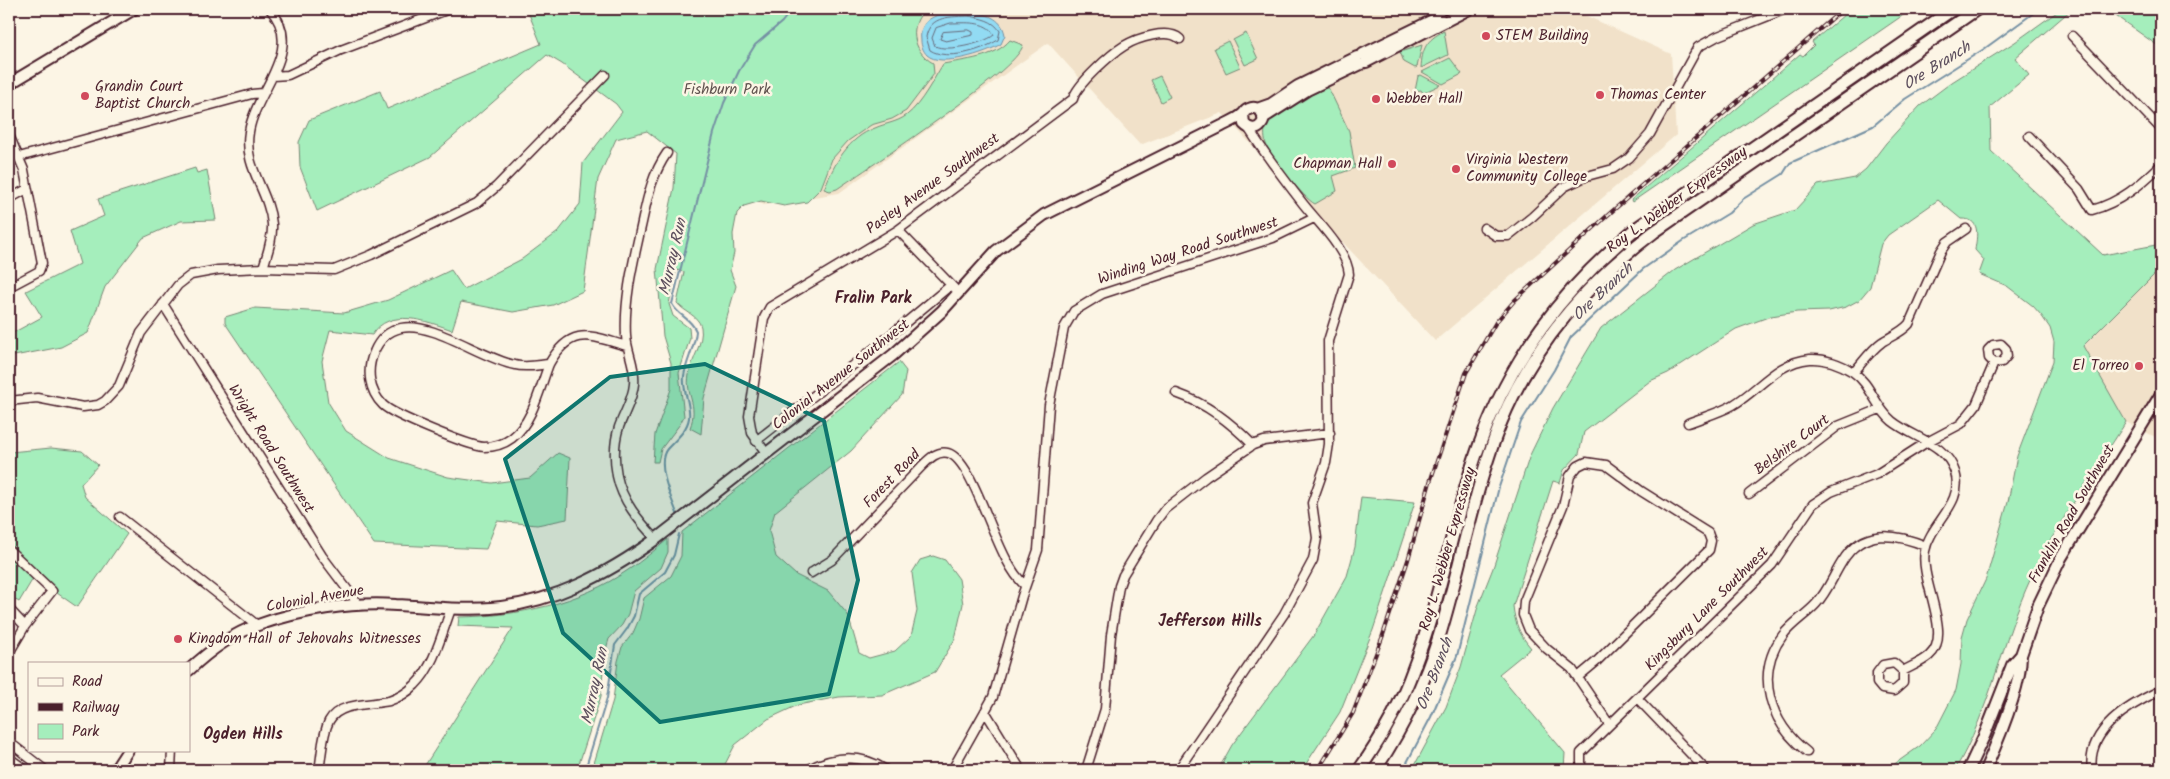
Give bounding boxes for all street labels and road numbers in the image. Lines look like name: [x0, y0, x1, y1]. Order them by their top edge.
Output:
street label: Pasley Avenue Southwest: [861, 127, 1005, 241]
street label: Roy L. Webber Expressway: [1601, 140, 1753, 259]
street label: Winding Way Road Southwest: [1095, 210, 1281, 292]
street label: Colonial Avenue Southwest: [767, 313, 915, 437]
street label: Wright Road Southwest: [222, 380, 321, 518]
street label: Belshire Court: [1749, 408, 1835, 482]
street label: Franklin Road Southwest: [2022, 440, 2122, 588]
street label: Forest Road: [857, 443, 927, 514]
street label: Roy L. Webber Expressway: [1413, 463, 1483, 634]
street label: Kingsbury Lane Southwest: [1639, 541, 1775, 677]
street label: Colonial Avenue: [264, 579, 366, 619]

